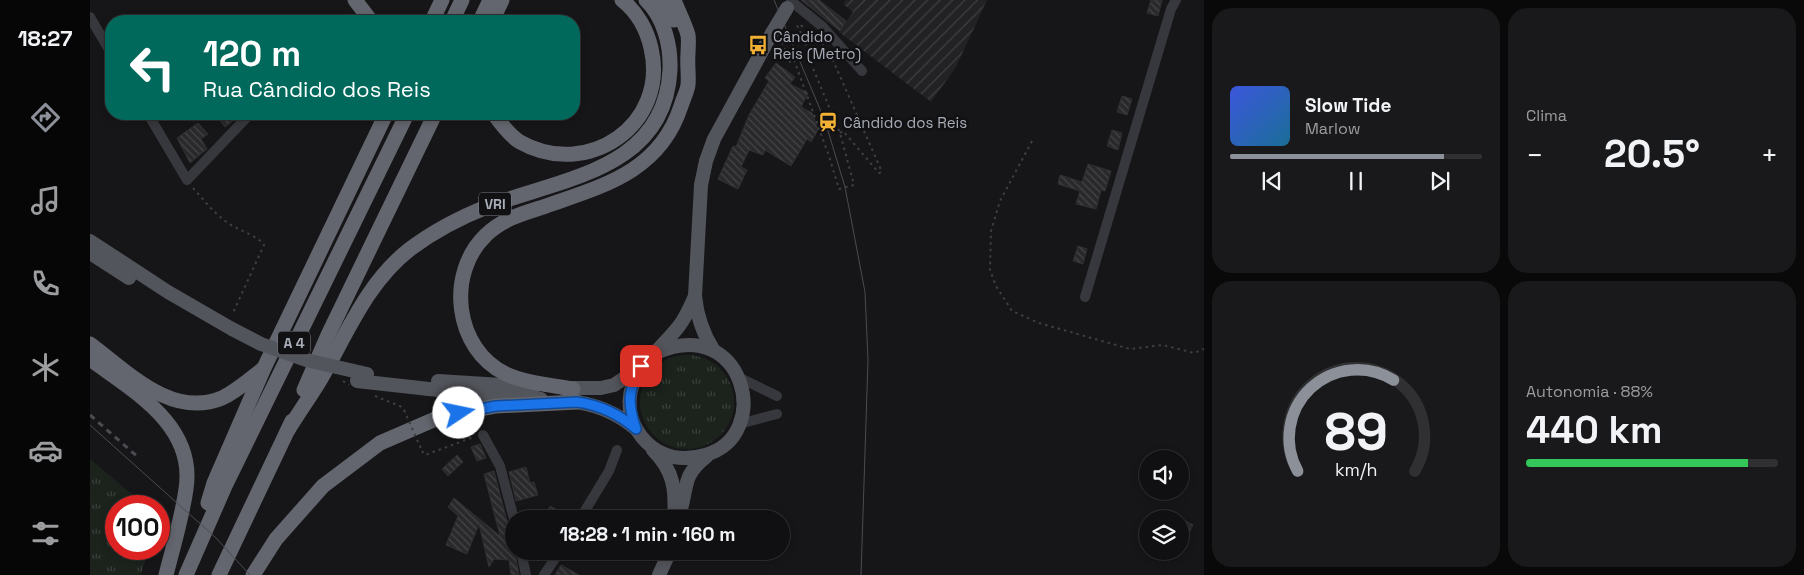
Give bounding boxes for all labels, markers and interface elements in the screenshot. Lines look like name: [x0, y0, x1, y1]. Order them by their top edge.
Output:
text: 18:27: [18, 24, 72, 52]
place label: Cândido Reis (Metro): [773, 27, 861, 64]
text: 120 m: [203, 32, 301, 76]
bus stop icon: Cândido Reis (Metro): [747, 34, 769, 56]
icon: left: [120, 35, 185, 100]
text: Rua Cândido dos Reis: [203, 75, 431, 103]
text: Slow Tide: [1305, 93, 1391, 118]
icon: directions: [28, 100, 63, 135]
text: Clima: [1526, 105, 1567, 126]
station icon: Cândido dos Reis: [817, 111, 839, 133]
place label: Cândido dos Reis: [843, 113, 967, 132]
text: Marlow: [1305, 118, 1361, 139]
text: 20.5°: [1604, 130, 1700, 178]
text: −: [1526, 137, 1543, 173]
text: +: [1761, 137, 1778, 173]
icon: previous: [1258, 167, 1286, 195]
icon: pause: [1342, 167, 1370, 195]
icon: next: [1426, 167, 1454, 195]
icon: music: [28, 183, 63, 218]
road number: VRI: [479, 192, 511, 215]
icon: phone: [28, 266, 63, 301]
road number: A 4: [278, 332, 310, 354]
pin: [620, 345, 662, 387]
icon: climate: [28, 350, 63, 385]
icon: arrive: [627, 352, 655, 380]
text: Autonomia · 88%: [1526, 381, 1653, 402]
position arrow: [432, 386, 484, 438]
text: 89: [1324, 399, 1388, 465]
text: 440 km: [1526, 406, 1663, 454]
icon: car: [28, 433, 63, 468]
map controls: [1139, 450, 1189, 560]
button: sound: [1139, 450, 1189, 500]
text: km/h: [1335, 458, 1377, 481]
speed limit sign: 100: [105, 495, 170, 560]
button: layers: [1139, 510, 1189, 560]
icon: filters: [28, 516, 63, 551]
text: 18:28 · 1 min · 160 m: [559, 522, 736, 547]

